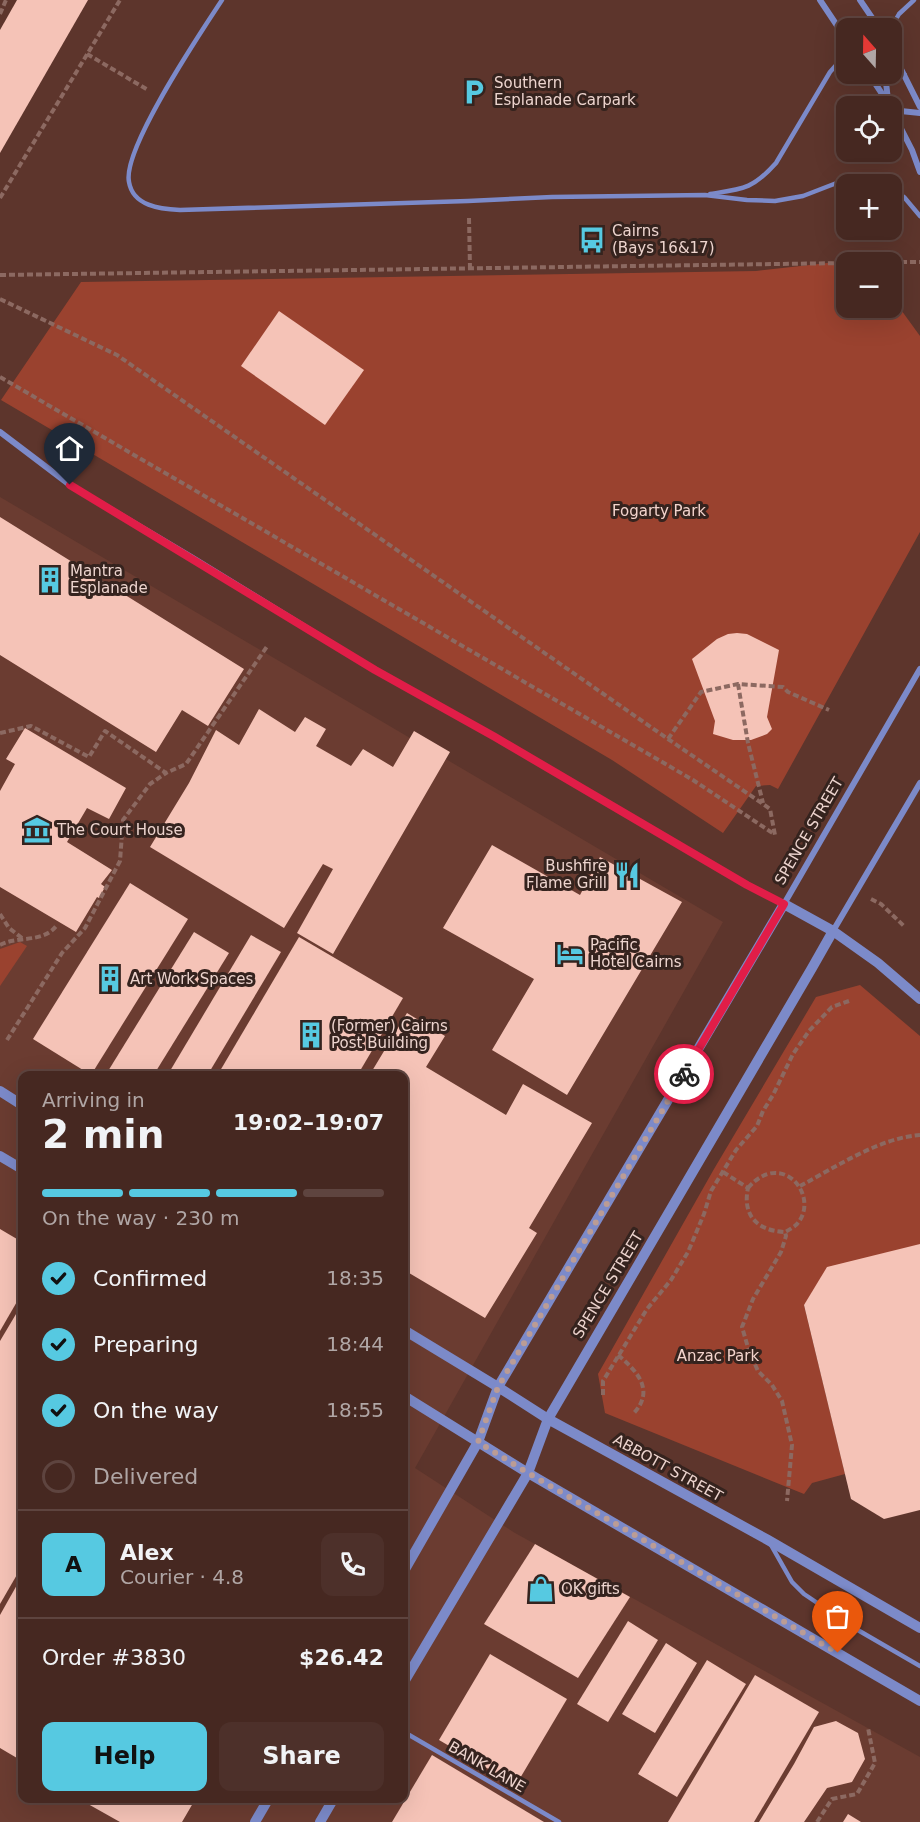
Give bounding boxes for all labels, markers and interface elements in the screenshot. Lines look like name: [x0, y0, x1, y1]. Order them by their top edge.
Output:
north arrow: [836, 18, 902, 84]
map controls: [836, 18, 902, 318]
place label: Southern Esplanade Carpark: [494, 74, 636, 109]
parking icon: Southern Esplanade Carpark: [459, 77, 489, 107]
button: locate: [836, 96, 902, 162]
button: +: [836, 174, 902, 240]
place label: Cairns (Bays 16&17): [612, 222, 715, 257]
bus stop icon: Cairns (Bays 16&17): [577, 225, 607, 255]
button: −: [836, 252, 902, 318]
pin: [44, 423, 95, 485]
icon: home: [53, 432, 86, 465]
park label: Fogarty Park: [612, 502, 706, 520]
place label: Mantra Esplanade: [70, 562, 148, 597]
building icon: Mantra Esplanade: [35, 565, 65, 595]
street label: SPENCE STREET: [771, 773, 848, 888]
museum icon: The Court House: [22, 815, 52, 845]
place label: The Court House: [56, 821, 183, 839]
place label: Bushfire Flame Grill: [526, 857, 607, 892]
restaurant icon: Bushfire Flame Grill: [612, 860, 642, 890]
place label: Pacific Hotel Cairns: [590, 936, 682, 971]
hotel icon: Pacific Hotel Cairns: [555, 939, 585, 969]
building icon: Art Work Spaces: [95, 964, 125, 994]
place label: Art Work Spaces: [130, 970, 254, 988]
place label: (Former) Cairns Post Building: [331, 1017, 448, 1052]
building icon: (Former) Cairns Post Building: [296, 1020, 326, 1050]
courier: [654, 1044, 714, 1104]
icon: bike: [668, 1058, 701, 1091]
text: Arriving in: [42, 1088, 145, 1112]
text: 19:02–19:07: [233, 1110, 384, 1135]
text: 2 min: [42, 1112, 164, 1157]
text: On the way · 230 m: [42, 1206, 240, 1230]
street label: SPENCE STREET: [569, 1228, 647, 1342]
icon: check: [42, 1262, 75, 1295]
text: Confirmed: [93, 1266, 207, 1291]
text: 18:35: [326, 1266, 384, 1290]
icon: check: [42, 1328, 75, 1361]
text: Preparing: [93, 1332, 199, 1357]
text: 18:44: [326, 1332, 384, 1356]
park label: Anzac Park: [677, 1347, 759, 1365]
icon: check: [42, 1394, 75, 1427]
text: On the way: [93, 1398, 219, 1423]
text: 18:55: [326, 1398, 384, 1422]
street label: ABBOTT STREET: [610, 1430, 727, 1506]
text: Delivered: [93, 1464, 198, 1489]
button: phone: [321, 1533, 384, 1596]
text: Alex: [120, 1540, 174, 1565]
text: A: [65, 1552, 82, 1577]
text: Courier · 4.8: [120, 1565, 244, 1589]
shop icon: OK gifts: [526, 1574, 556, 1604]
place label: OK gifts: [561, 1580, 620, 1598]
pin: [812, 1591, 863, 1653]
icon: bag: [821, 1600, 854, 1633]
text: Order #3830: [42, 1645, 186, 1670]
text: $26.42: [299, 1645, 384, 1670]
button: Help: [42, 1722, 207, 1791]
button: Share: [219, 1722, 384, 1791]
street label: BANK LANE: [445, 1738, 529, 1796]

